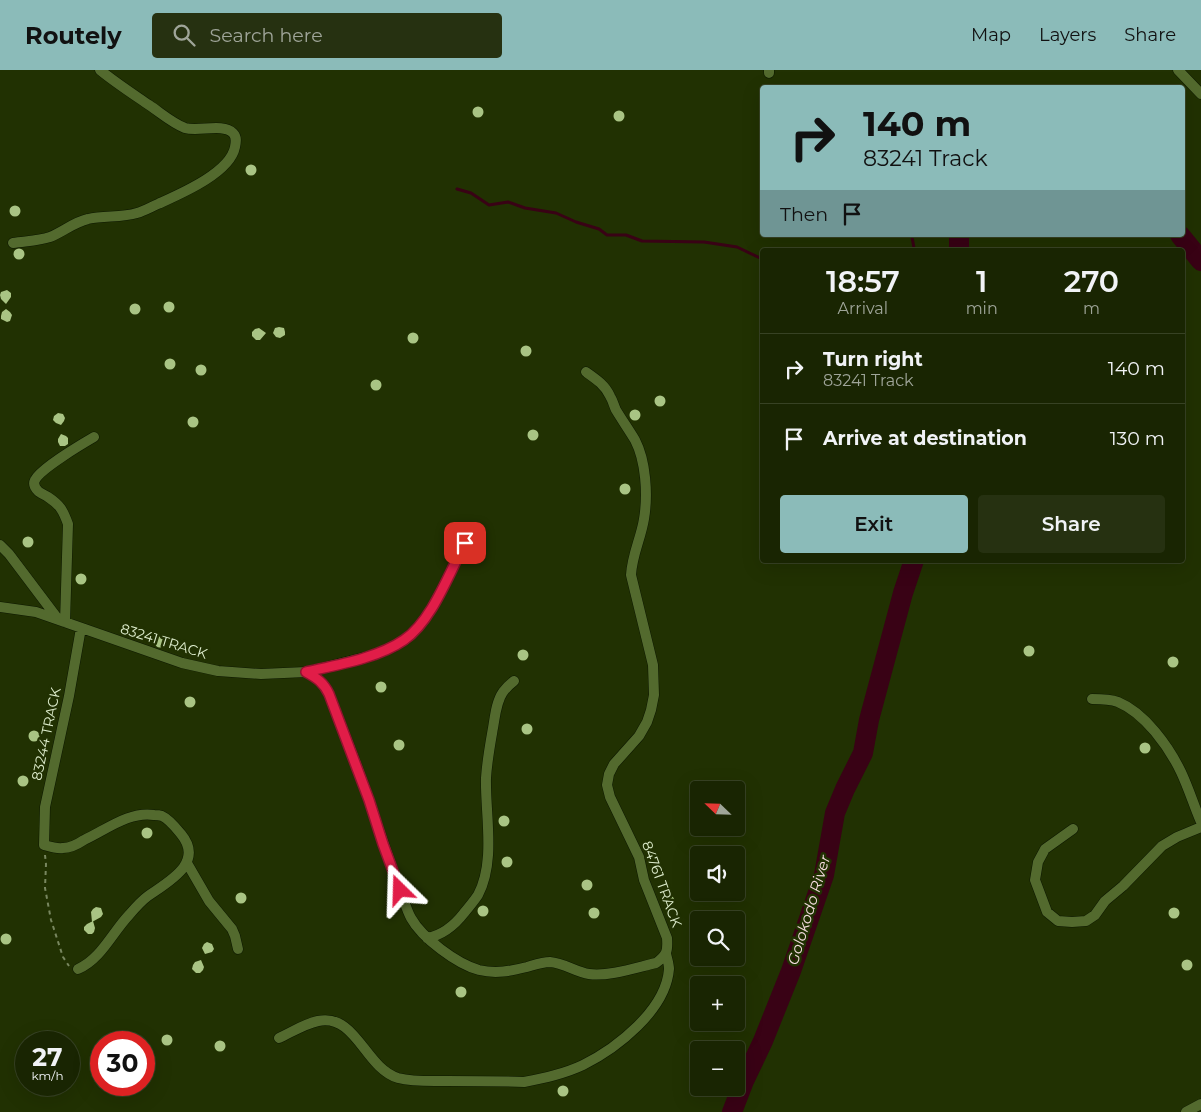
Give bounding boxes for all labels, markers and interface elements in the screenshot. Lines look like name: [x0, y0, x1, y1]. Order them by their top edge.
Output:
search box: [152, 13, 502, 58]
text: Routely: [25, 21, 122, 50]
icon: search: [170, 21, 198, 49]
text: Search here: [210, 24, 323, 47]
text: Map: [971, 24, 1011, 46]
text: Layers: [1039, 24, 1096, 46]
text: Share: [1124, 24, 1176, 46]
text: 140 m: [863, 102, 971, 145]
icon: right: [780, 105, 845, 170]
text: 83241 Track: [863, 145, 988, 172]
icon: arrive: [838, 200, 866, 228]
text: Then: [780, 203, 828, 226]
text: 18:57: [826, 263, 900, 300]
text: 1: [976, 263, 987, 300]
text: 270: [1064, 263, 1119, 300]
text: Arrival: [838, 299, 888, 318]
text: min: [966, 299, 998, 318]
text: m: [1083, 299, 1100, 318]
text: Turn right: [823, 348, 923, 371]
icon: right: [780, 355, 808, 383]
text: 140 m: [1108, 357, 1165, 380]
text: 83241 Track: [823, 371, 914, 390]
icon: arrive: [780, 425, 808, 453]
text: Arrive at destination: [823, 427, 1027, 450]
text: 130 m: [1110, 427, 1165, 450]
button: Exit: [780, 495, 968, 553]
button: Share: [978, 495, 1165, 553]
pin: [444, 522, 486, 564]
icon: arrive: [451, 529, 479, 557]
street label: 83241 TRACK: [118, 619, 210, 663]
street label: 83244 TRACK: [27, 686, 65, 782]
north arrow: [690, 781, 745, 836]
map controls: [690, 781, 745, 1096]
street label: 84761 TRACK: [638, 838, 686, 930]
button: sound: [690, 846, 745, 901]
water label: Golokodo River: [783, 852, 835, 967]
position arrow: [373, 863, 425, 915]
button: search: [690, 911, 745, 966]
button: +: [690, 976, 745, 1031]
speed limit sign: 30: [90, 1031, 155, 1096]
button: −: [690, 1041, 745, 1096]
text: 27: [32, 1042, 63, 1072]
text: km/h: [31, 1068, 64, 1083]

